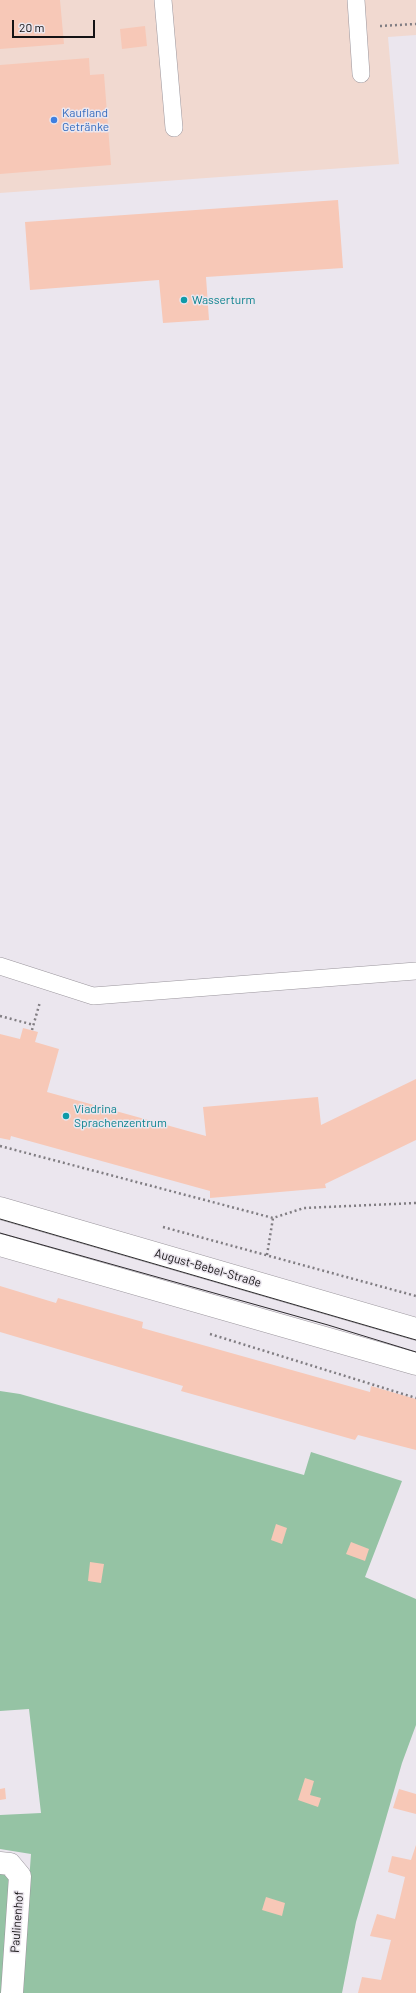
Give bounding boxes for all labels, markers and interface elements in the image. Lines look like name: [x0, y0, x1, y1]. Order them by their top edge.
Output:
scale bar: [14, 12, 97, 38]
text: 20 m: [19, 20, 45, 34]
place label: Kaufland Getränke: [62, 106, 109, 134]
marker: Kaufland Getränke: [49, 115, 59, 125]
place label: Wasserturm: [192, 293, 255, 307]
marker: Wasserturm: [179, 295, 189, 305]
place label: Viadrina Sprachenzentrum: [74, 1102, 167, 1130]
marker: Viadrina Sprachenzentrum: [61, 1111, 71, 1121]
street label: August-Bebel-Straße: [153, 1246, 263, 1290]
street label: Paulinenhof: [8, 1891, 26, 1953]

